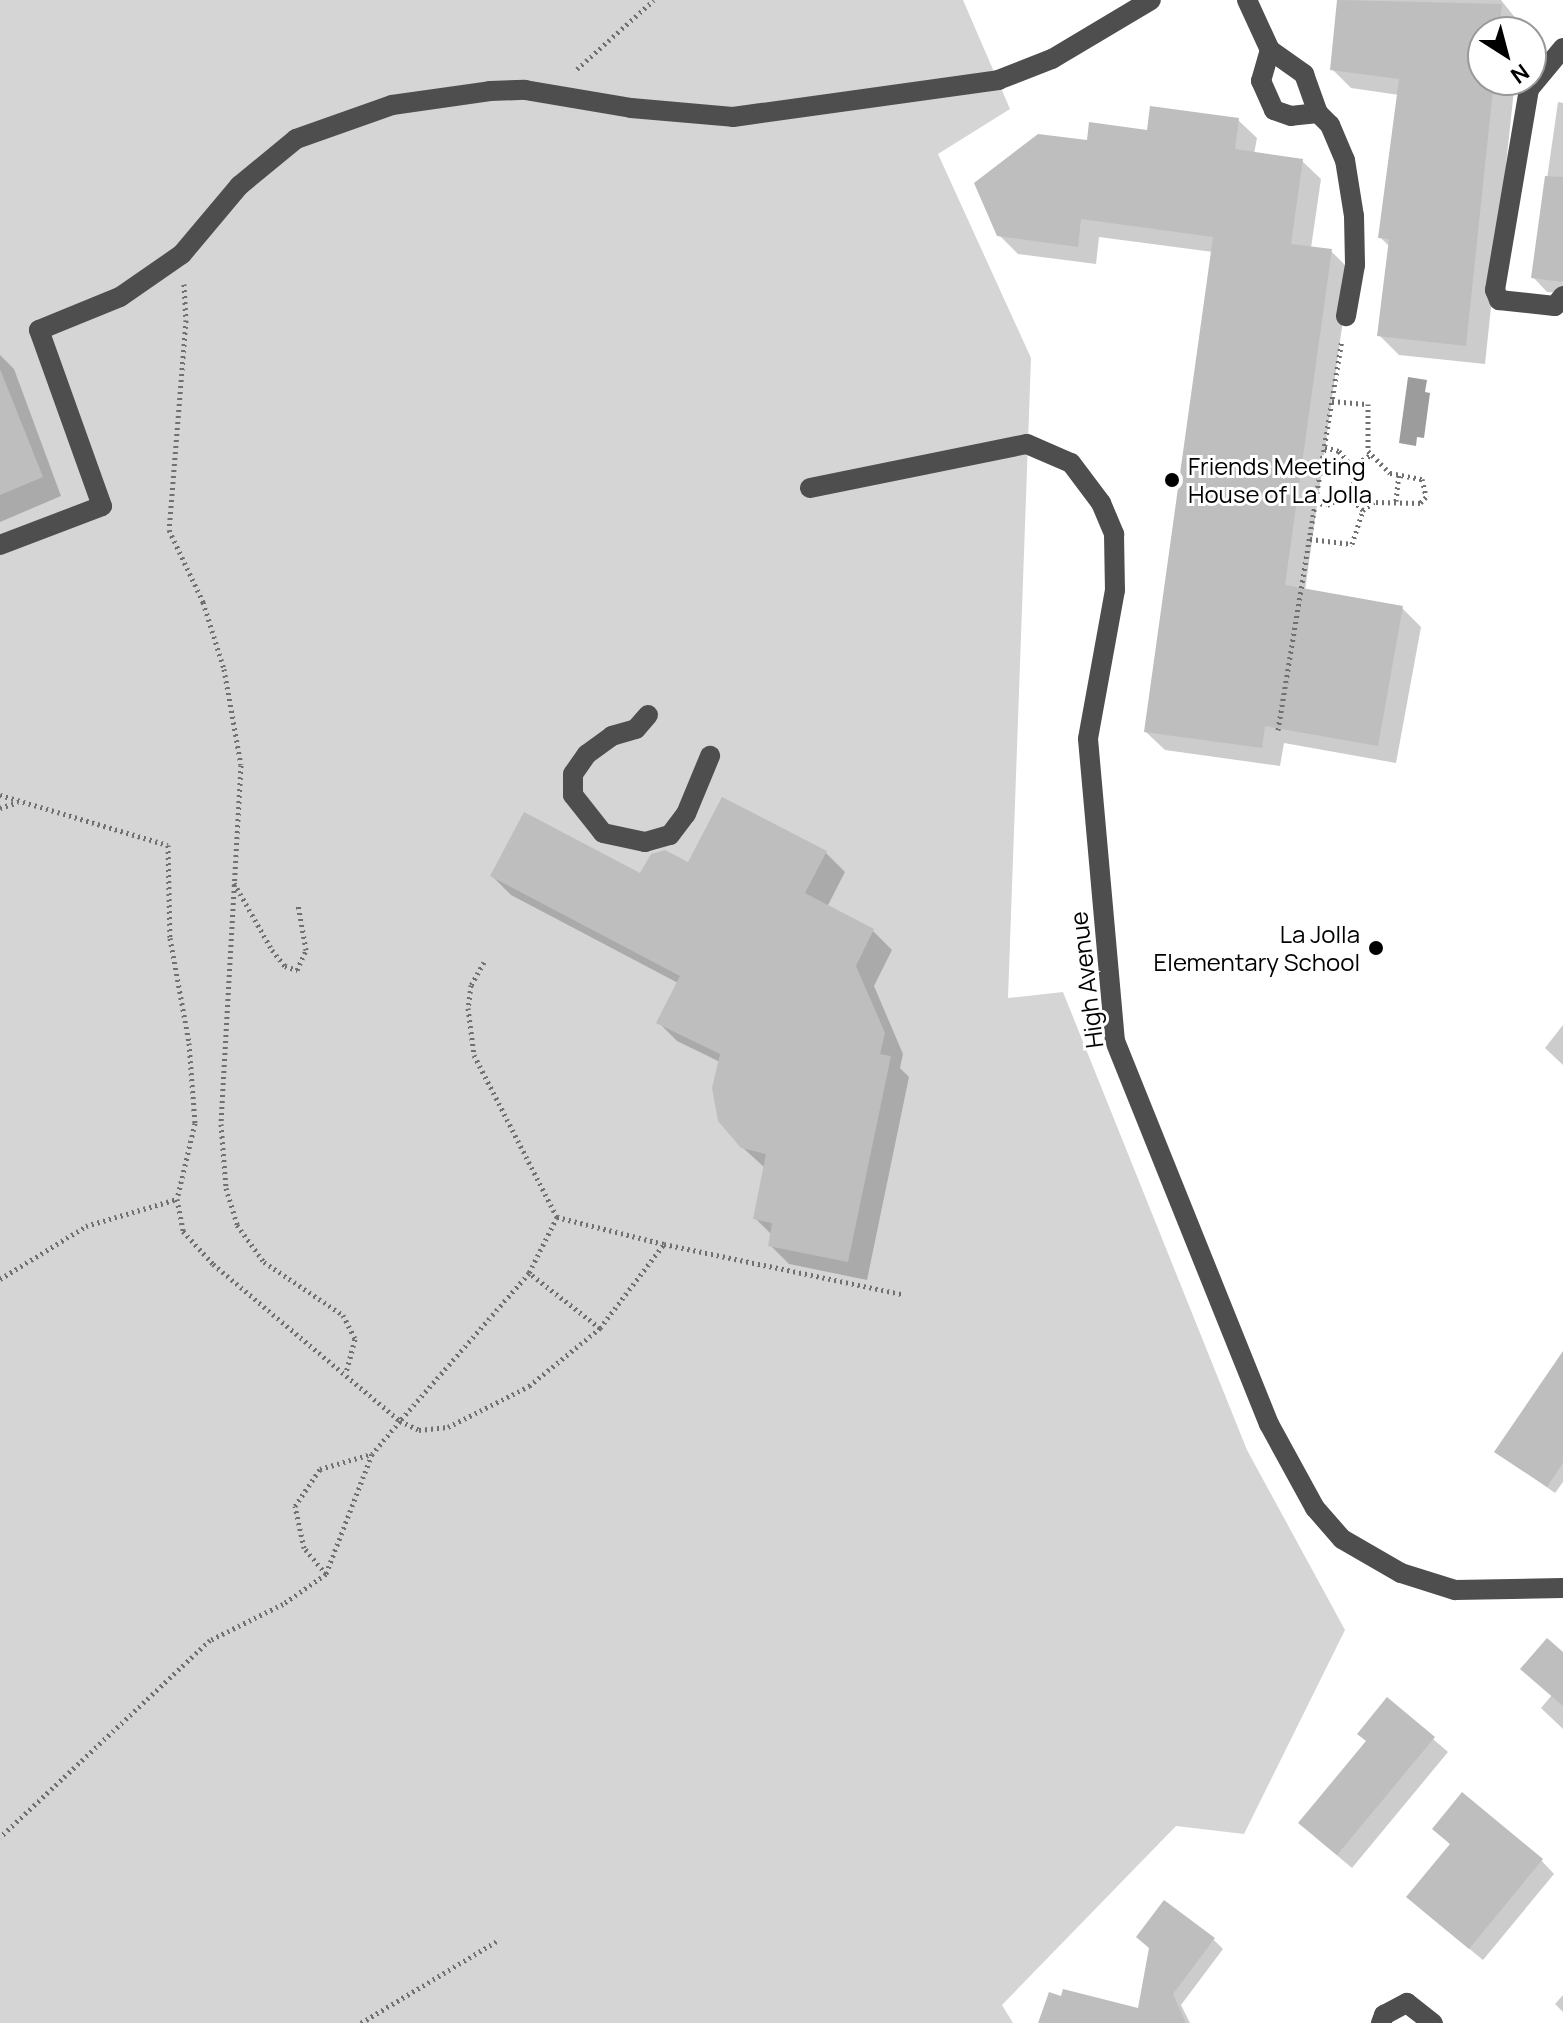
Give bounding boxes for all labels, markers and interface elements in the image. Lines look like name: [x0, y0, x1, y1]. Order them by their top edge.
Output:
north arrow: [1467, 16, 1547, 96]
text: N: [1505, 57, 1535, 91]
place label: Friends Meeting House of La Jolla: [1188, 452, 1372, 508]
marker: Friends Meeting House of La Jolla: [1163, 471, 1181, 489]
street label: High Avenue: [1063, 910, 1109, 1050]
place label: La Jolla Elementary School: [1154, 920, 1360, 976]
marker: La Jolla Elementary School: [1367, 939, 1385, 957]

